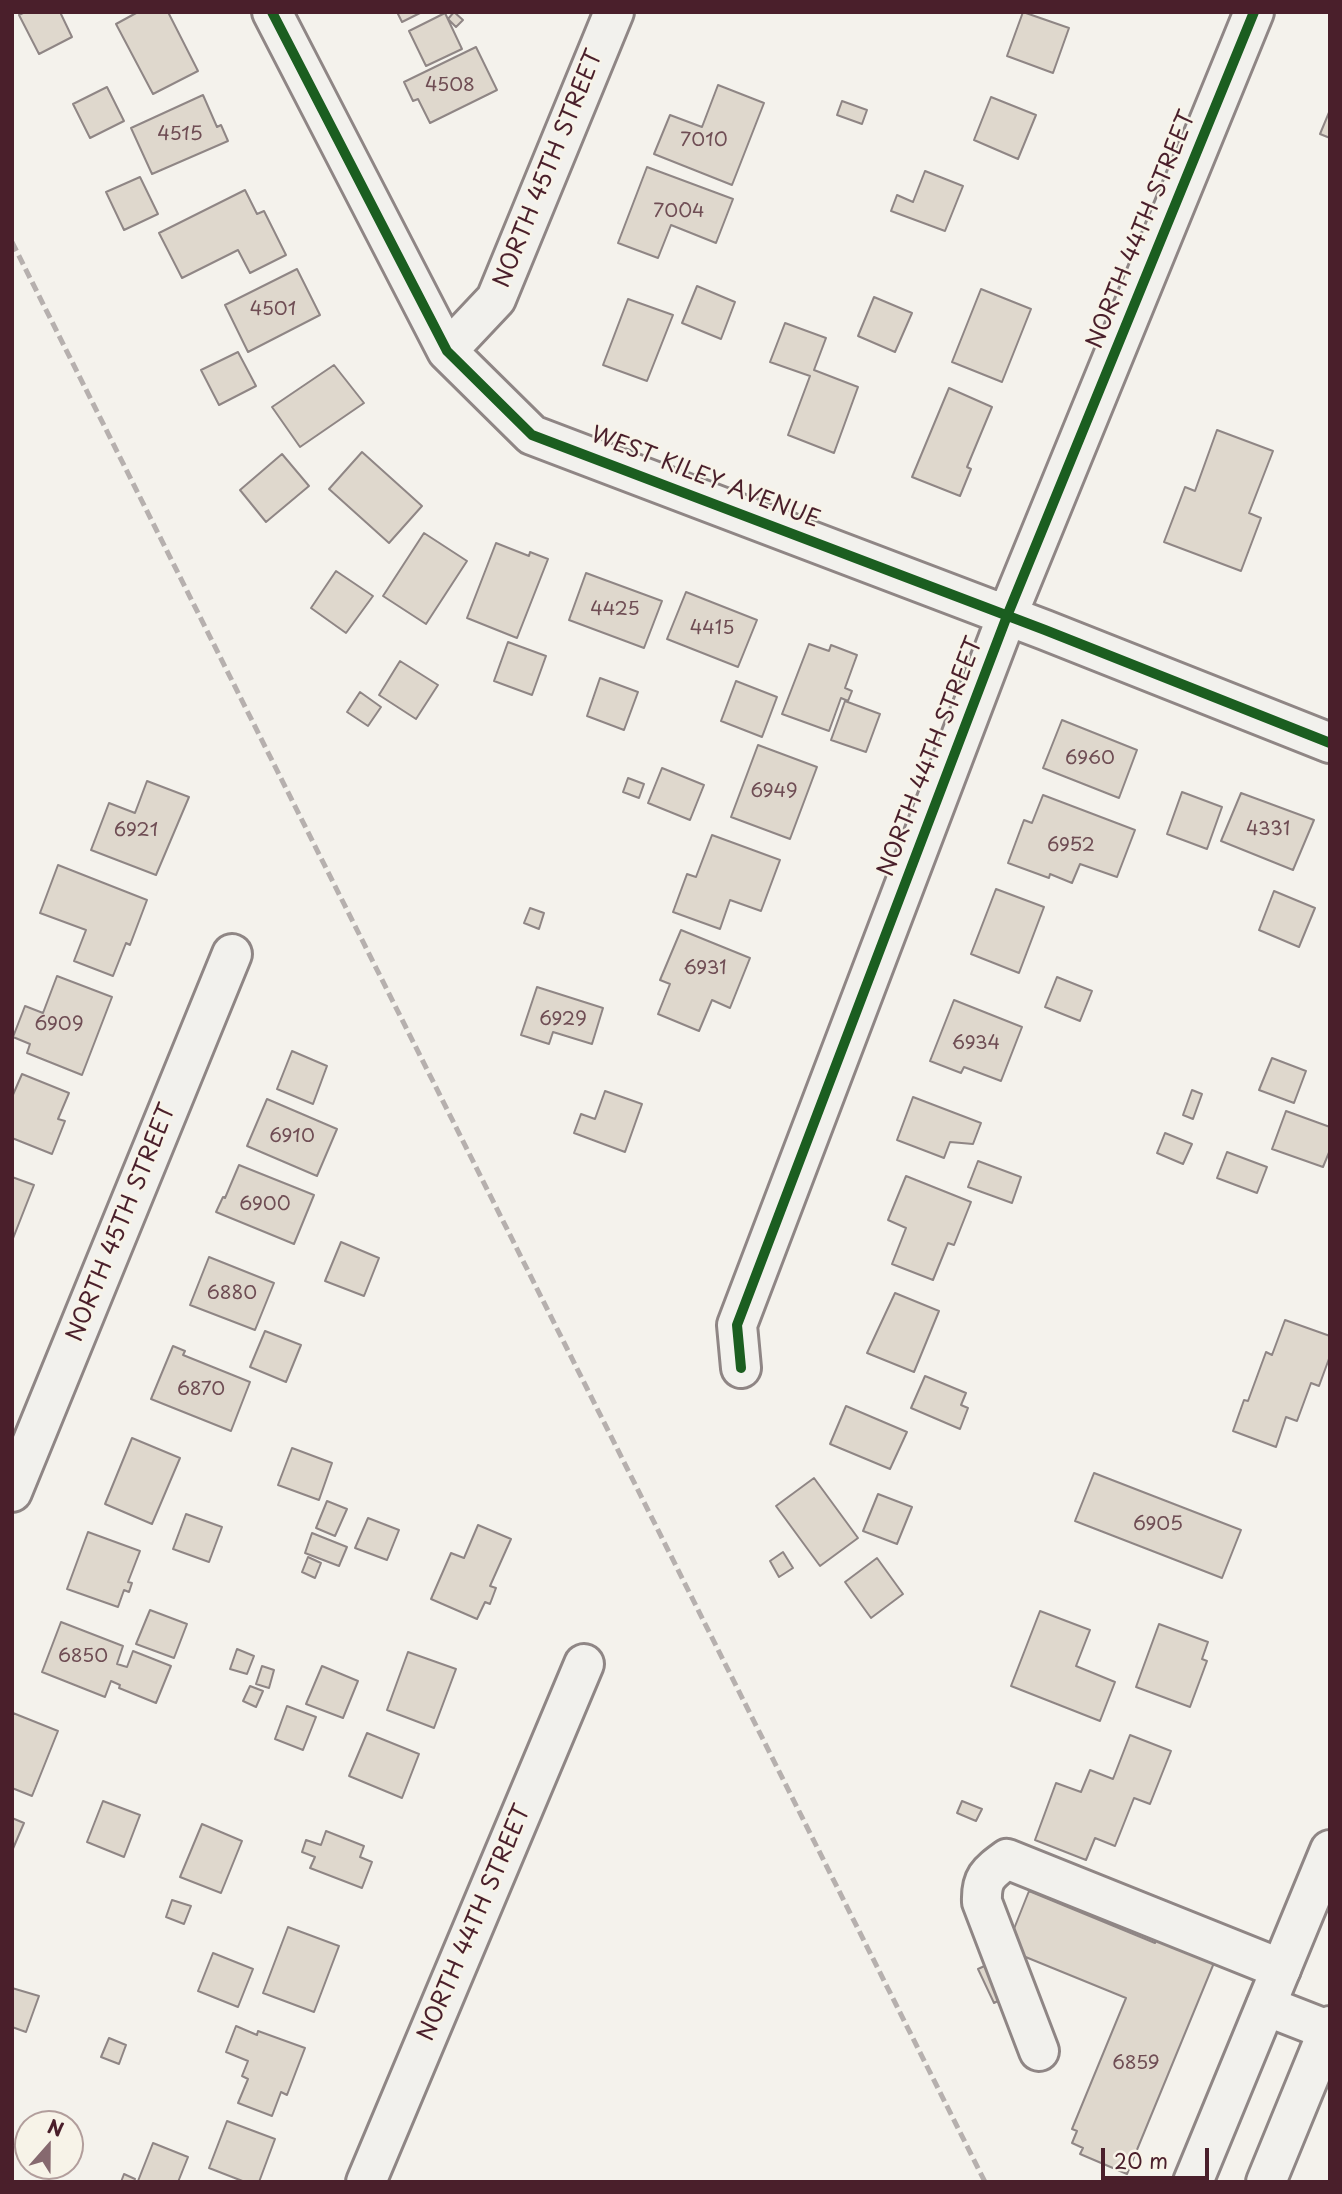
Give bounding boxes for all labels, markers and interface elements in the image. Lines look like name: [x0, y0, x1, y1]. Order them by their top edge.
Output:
street label: NORTH 45TH STREET: [489, 46, 609, 292]
house number: 4508: [425, 75, 475, 97]
street label: NORTH 44TH STREET: [1082, 107, 1202, 353]
house number: 4515: [157, 124, 203, 146]
house number: 7010: [680, 130, 728, 152]
house number: 7004: [653, 201, 705, 223]
house number: 4501: [250, 299, 296, 321]
street label: WEST KILEY AVENUE: [587, 422, 823, 534]
house number: 4425: [590, 599, 640, 621]
house number: 4415: [690, 618, 734, 640]
street label: NORTH 44TH STREET: [873, 634, 989, 880]
house number: 6960: [1065, 748, 1115, 770]
house number: 6949: [750, 781, 798, 803]
house number: 4331: [1246, 819, 1290, 841]
house number: 6921: [114, 820, 158, 842]
house number: 6952: [1047, 835, 1095, 857]
house number: 6931: [683, 958, 727, 980]
house number: 6929: [539, 1009, 587, 1031]
house number: 6909: [34, 1014, 84, 1036]
house number: 6934: [952, 1033, 1000, 1055]
street label: NORTH 45TH STREET: [62, 1100, 182, 1346]
house number: 6910: [269, 1126, 315, 1148]
house number: 6900: [239, 1194, 291, 1216]
house number: 6880: [207, 1283, 257, 1305]
house number: 6870: [177, 1379, 225, 1401]
house number: 6905: [1133, 1514, 1183, 1536]
house number: 6850: [58, 1646, 108, 1668]
street label: NORTH 44TH STREET: [413, 1801, 537, 2045]
house number: 6859: [1112, 2053, 1160, 2075]
north arrow: [14, 2110, 84, 2180]
text: N: [44, 2111, 68, 2143]
scale bar: [1104, 2134, 1212, 2178]
text: 20 m: [1114, 2144, 1168, 2176]

